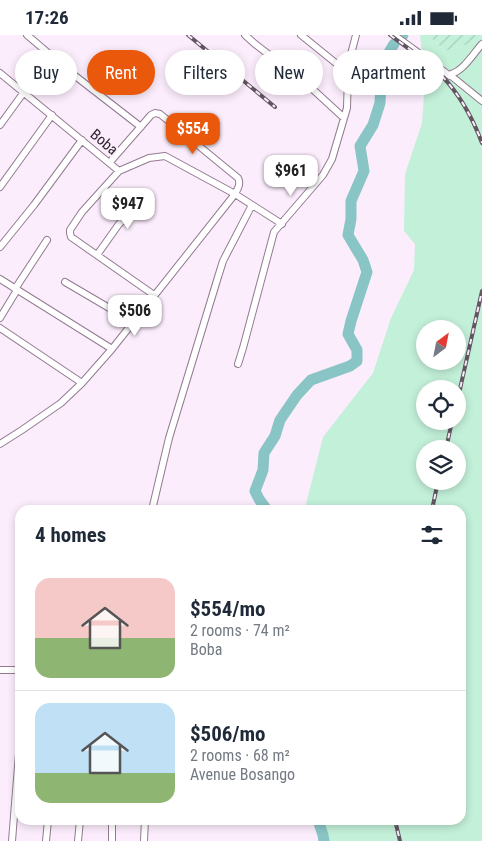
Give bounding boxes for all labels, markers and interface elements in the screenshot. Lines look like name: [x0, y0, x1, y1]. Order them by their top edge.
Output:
text: 17:26: [25, 6, 69, 29]
chip: Buy: [15, 50, 77, 95]
chip: Rent: [87, 50, 155, 95]
chip: Filters: [165, 50, 245, 95]
chip: New: [255, 50, 323, 95]
chip: Apartment: [333, 50, 444, 95]
pin: $554: [163, 113, 223, 155]
text: $554: [177, 119, 209, 138]
street label: Boba: [87, 125, 121, 159]
pin: $961: [261, 155, 321, 197]
text: $961: [275, 161, 307, 180]
pin: $947: [98, 187, 158, 230]
text: $947: [112, 194, 144, 213]
pin: $506: [105, 295, 165, 337]
text: $506: [119, 301, 151, 320]
north arrow: [416, 320, 466, 370]
map controls: [416, 320, 466, 490]
button: locate: [416, 380, 466, 430]
button: layers: [416, 440, 466, 490]
icon: filters: [418, 521, 446, 549]
text: 4 homes: [35, 523, 106, 547]
text: $554/mo: [190, 597, 265, 621]
icon: home: [75, 598, 135, 658]
text: 2 rooms · 74 m²: [190, 621, 290, 640]
text: Boba: [190, 640, 222, 659]
text: $506/mo: [190, 722, 265, 746]
icon: home: [75, 723, 135, 783]
text: 2 rooms · 68 m²: [190, 746, 290, 765]
text: Avenue Bosango: [190, 765, 295, 784]

